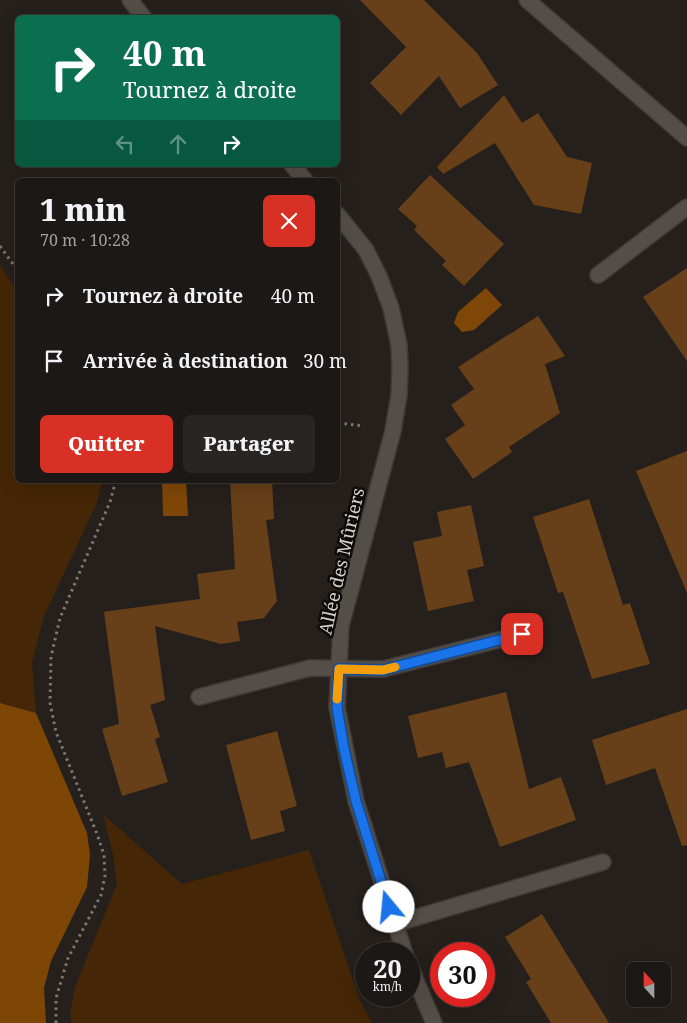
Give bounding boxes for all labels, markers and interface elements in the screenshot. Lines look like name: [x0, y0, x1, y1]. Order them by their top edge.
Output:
text: 40 m: [123, 29, 206, 76]
icon: right: [40, 35, 105, 100]
text: Tournez à droite: [123, 74, 297, 104]
icon: left: [111, 130, 139, 158]
icon: ahead: [164, 130, 192, 158]
icon: right: [217, 130, 245, 158]
text: 1 min: [40, 189, 126, 230]
button: close: [263, 195, 315, 247]
text: 70 m · 10:28: [40, 229, 130, 251]
icon: right: [40, 282, 68, 310]
text: Tournez à droite: [83, 283, 243, 309]
text: 40 m: [271, 283, 315, 309]
icon: arrive: [40, 347, 68, 375]
text: Arrivée à destination: [83, 348, 288, 374]
text: 30 m: [303, 348, 347, 374]
button: Quitter: [40, 415, 173, 473]
button: Partager: [183, 415, 315, 473]
street label: Allée des Mûriers: [312, 485, 370, 637]
pin: [501, 613, 543, 655]
icon: arrive: [508, 620, 536, 648]
position arrow: [362, 880, 414, 932]
speed limit sign: 30: [430, 942, 495, 1007]
text: 20: [373, 951, 402, 985]
north arrow: [626, 962, 671, 1008]
map controls: [626, 962, 671, 1007]
text: km/h: [373, 978, 402, 995]

